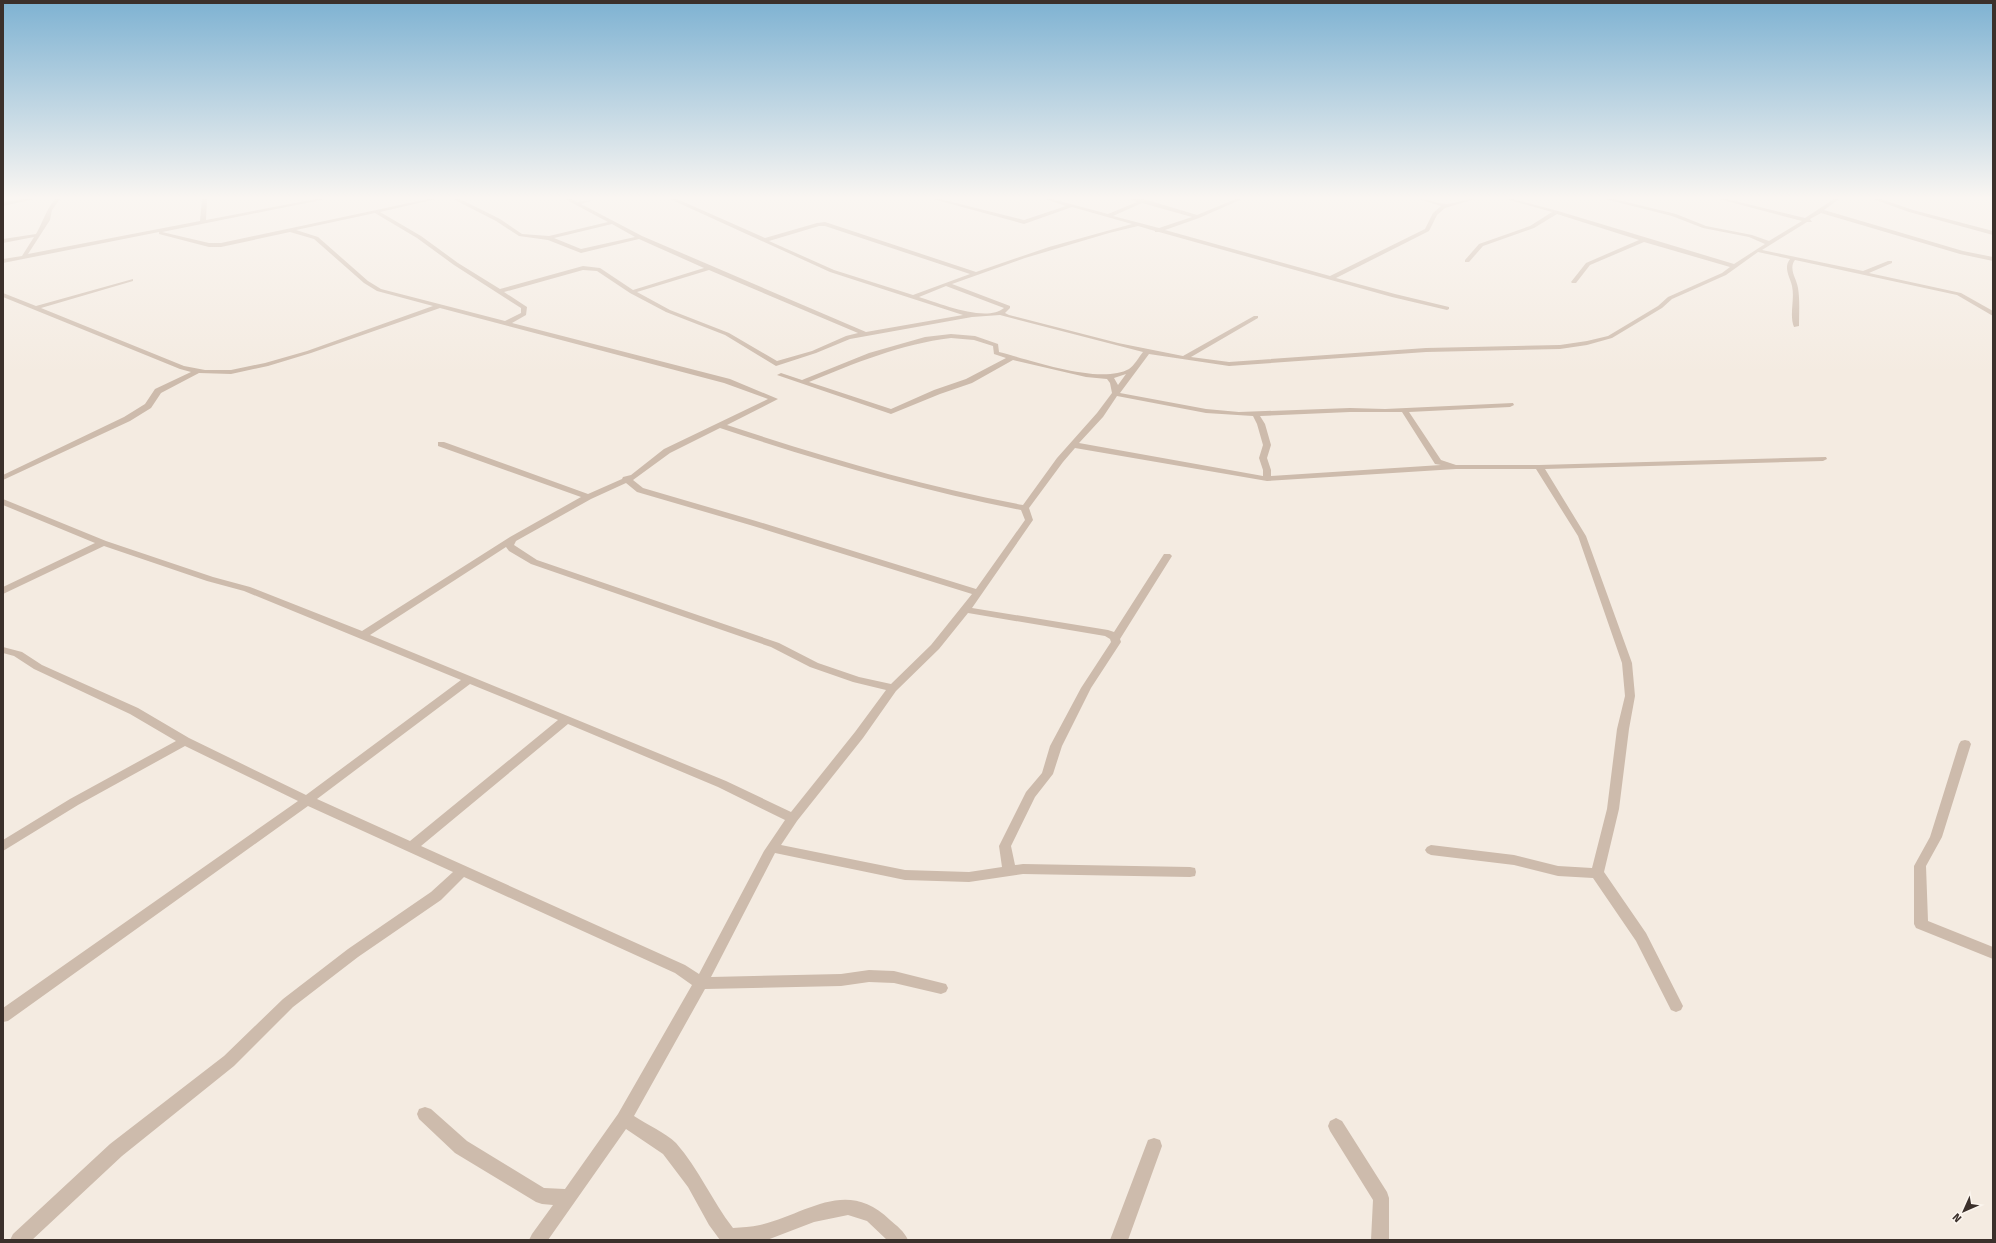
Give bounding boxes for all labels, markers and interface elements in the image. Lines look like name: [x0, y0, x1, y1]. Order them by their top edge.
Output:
north arrow: [1944, 1191, 1984, 1231]
text: N: [1950, 1211, 1964, 1225]

